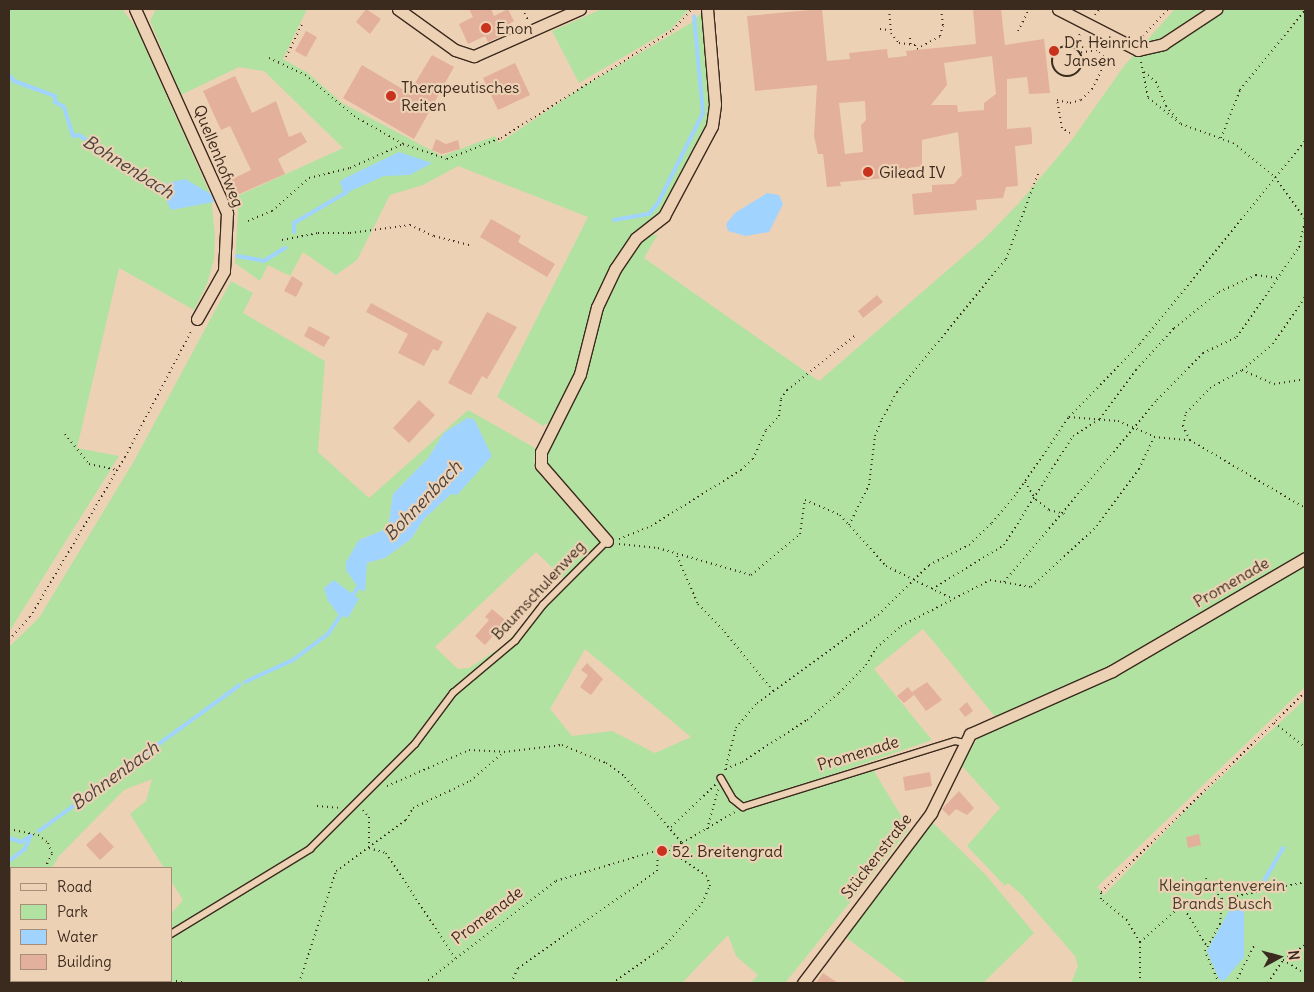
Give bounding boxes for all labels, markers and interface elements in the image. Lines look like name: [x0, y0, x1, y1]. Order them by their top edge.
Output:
place label: Enon: [496, 18, 533, 38]
marker: Enon: [480, 22, 492, 34]
place label: Dr. Heinrich Jansen: [1064, 32, 1148, 70]
marker: Dr. Heinrich Jansen: [1048, 45, 1060, 57]
place label: Therapeutisches Reiten: [401, 77, 519, 115]
marker: Therapeutisches Reiten: [385, 90, 397, 102]
street label: Quellenhofweg: [190, 102, 248, 210]
water label: Bohnenbach: [79, 131, 177, 203]
place label: Gilead IV: [879, 162, 946, 182]
marker: Gilead IV: [861, 165, 875, 179]
water label: Bohnenbach: [380, 457, 466, 545]
street label: Baumschulenweg: [487, 537, 589, 643]
street label: Promenade: [1190, 553, 1272, 611]
street label: Promenade: [815, 732, 901, 774]
water label: Bohnenbach: [67, 737, 163, 815]
street label: Stückenstraße: [837, 810, 915, 902]
place label: 52. Breitengrad: [672, 841, 783, 861]
marker: 52. Breitengrad: [656, 845, 668, 857]
legend: [10, 867, 172, 982]
park label: Kleingartenverein Brands Busch: [1159, 875, 1285, 913]
text: Road: [57, 877, 92, 896]
street label: Promenade: [448, 882, 526, 948]
text: Park: [57, 902, 88, 921]
text: Water: [57, 927, 98, 946]
north arrow: [1254, 932, 1304, 982]
text: N: [1284, 949, 1303, 961]
text: Building: [57, 952, 112, 971]

